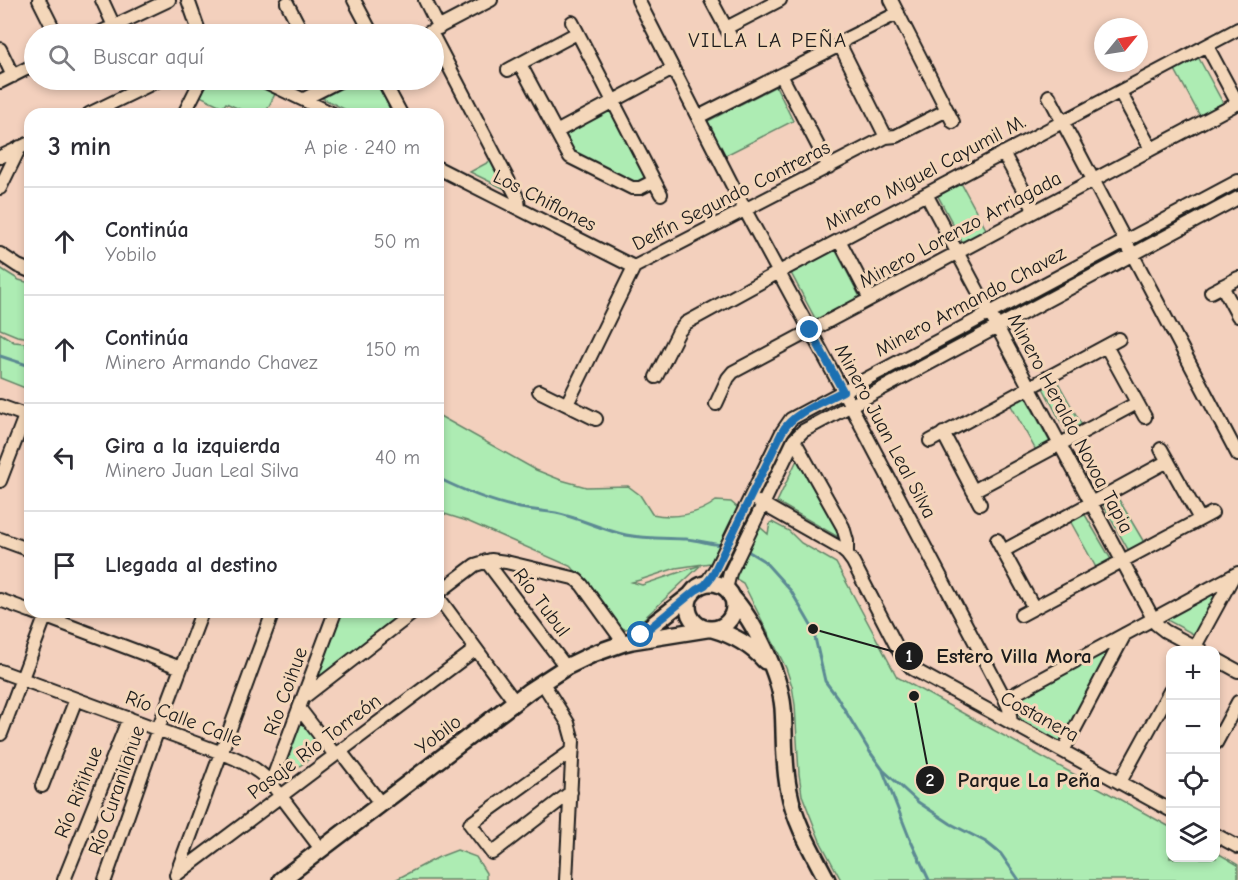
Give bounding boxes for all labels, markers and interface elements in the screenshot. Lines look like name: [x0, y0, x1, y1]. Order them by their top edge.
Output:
north arrow: [1094, 18, 1148, 72]
search box: [24, 24, 444, 90]
district label: VILLA LA PEÑA: [688, 28, 848, 52]
icon: search: [45, 41, 78, 74]
text: Buscar aquí: [93, 44, 204, 70]
street label: Minero Miguel Cayumil M.: [821, 110, 1030, 235]
text: 3 min: [48, 132, 111, 162]
street label: Delfín Segundo Contreras: [628, 135, 834, 255]
text: A pie · 240 m: [304, 136, 420, 159]
street label: Los Chiflones: [489, 165, 600, 236]
street label: Minero Lorenzo Arriagada: [855, 166, 1065, 293]
text: Continúa: [105, 217, 189, 243]
icon: ahead: [48, 225, 81, 258]
text: 50 m: [374, 230, 420, 253]
street label: Minero Armando Chavez: [871, 241, 1070, 361]
text: Yobilo: [105, 243, 156, 266]
street label: Minero Heraldo Novoa Tapia: [1003, 310, 1138, 537]
route end: [796, 316, 822, 342]
text: Continúa: [105, 325, 189, 351]
icon: ahead: [48, 333, 81, 366]
text: 150 m: [366, 338, 420, 361]
street label: Minero Juan Leal Silva: [830, 340, 941, 522]
text: Minero Armando Chavez: [105, 351, 318, 374]
text: Gira a la izquierda: [105, 433, 280, 459]
icon: left: [48, 441, 81, 474]
text: 40 m: [375, 446, 420, 469]
text: Minero Juan Leal Silva: [105, 459, 299, 482]
icon: arrive: [48, 549, 81, 582]
text: Llegada al destino: [105, 552, 278, 578]
street label: Río Tubul: [508, 564, 575, 641]
route start: [627, 621, 653, 647]
callout: Estero Villa Mora: [894, 636, 1104, 675]
street label: Río Coihue: [259, 644, 312, 738]
text: Estero Villa Mora: [936, 644, 1092, 668]
text: 1: [905, 646, 913, 667]
map controls: [1166, 646, 1220, 862]
button: +: [1166, 646, 1220, 700]
street label: Río Calle Calle: [122, 686, 245, 751]
street label: Costanera: [997, 686, 1083, 747]
street label: Pasaje Río Torreón: [243, 689, 385, 804]
button: −: [1166, 700, 1220, 754]
street label: Yobilo: [411, 710, 466, 759]
street label: Río Curanilahue: [84, 722, 149, 858]
street label: Río Riñihue: [50, 743, 107, 841]
button: locate: [1166, 754, 1220, 808]
callout: Parque La Peña: [915, 761, 1112, 800]
text: Parque La Peña: [958, 768, 1100, 792]
text: 2: [926, 770, 935, 791]
button: layers: [1166, 808, 1220, 862]

